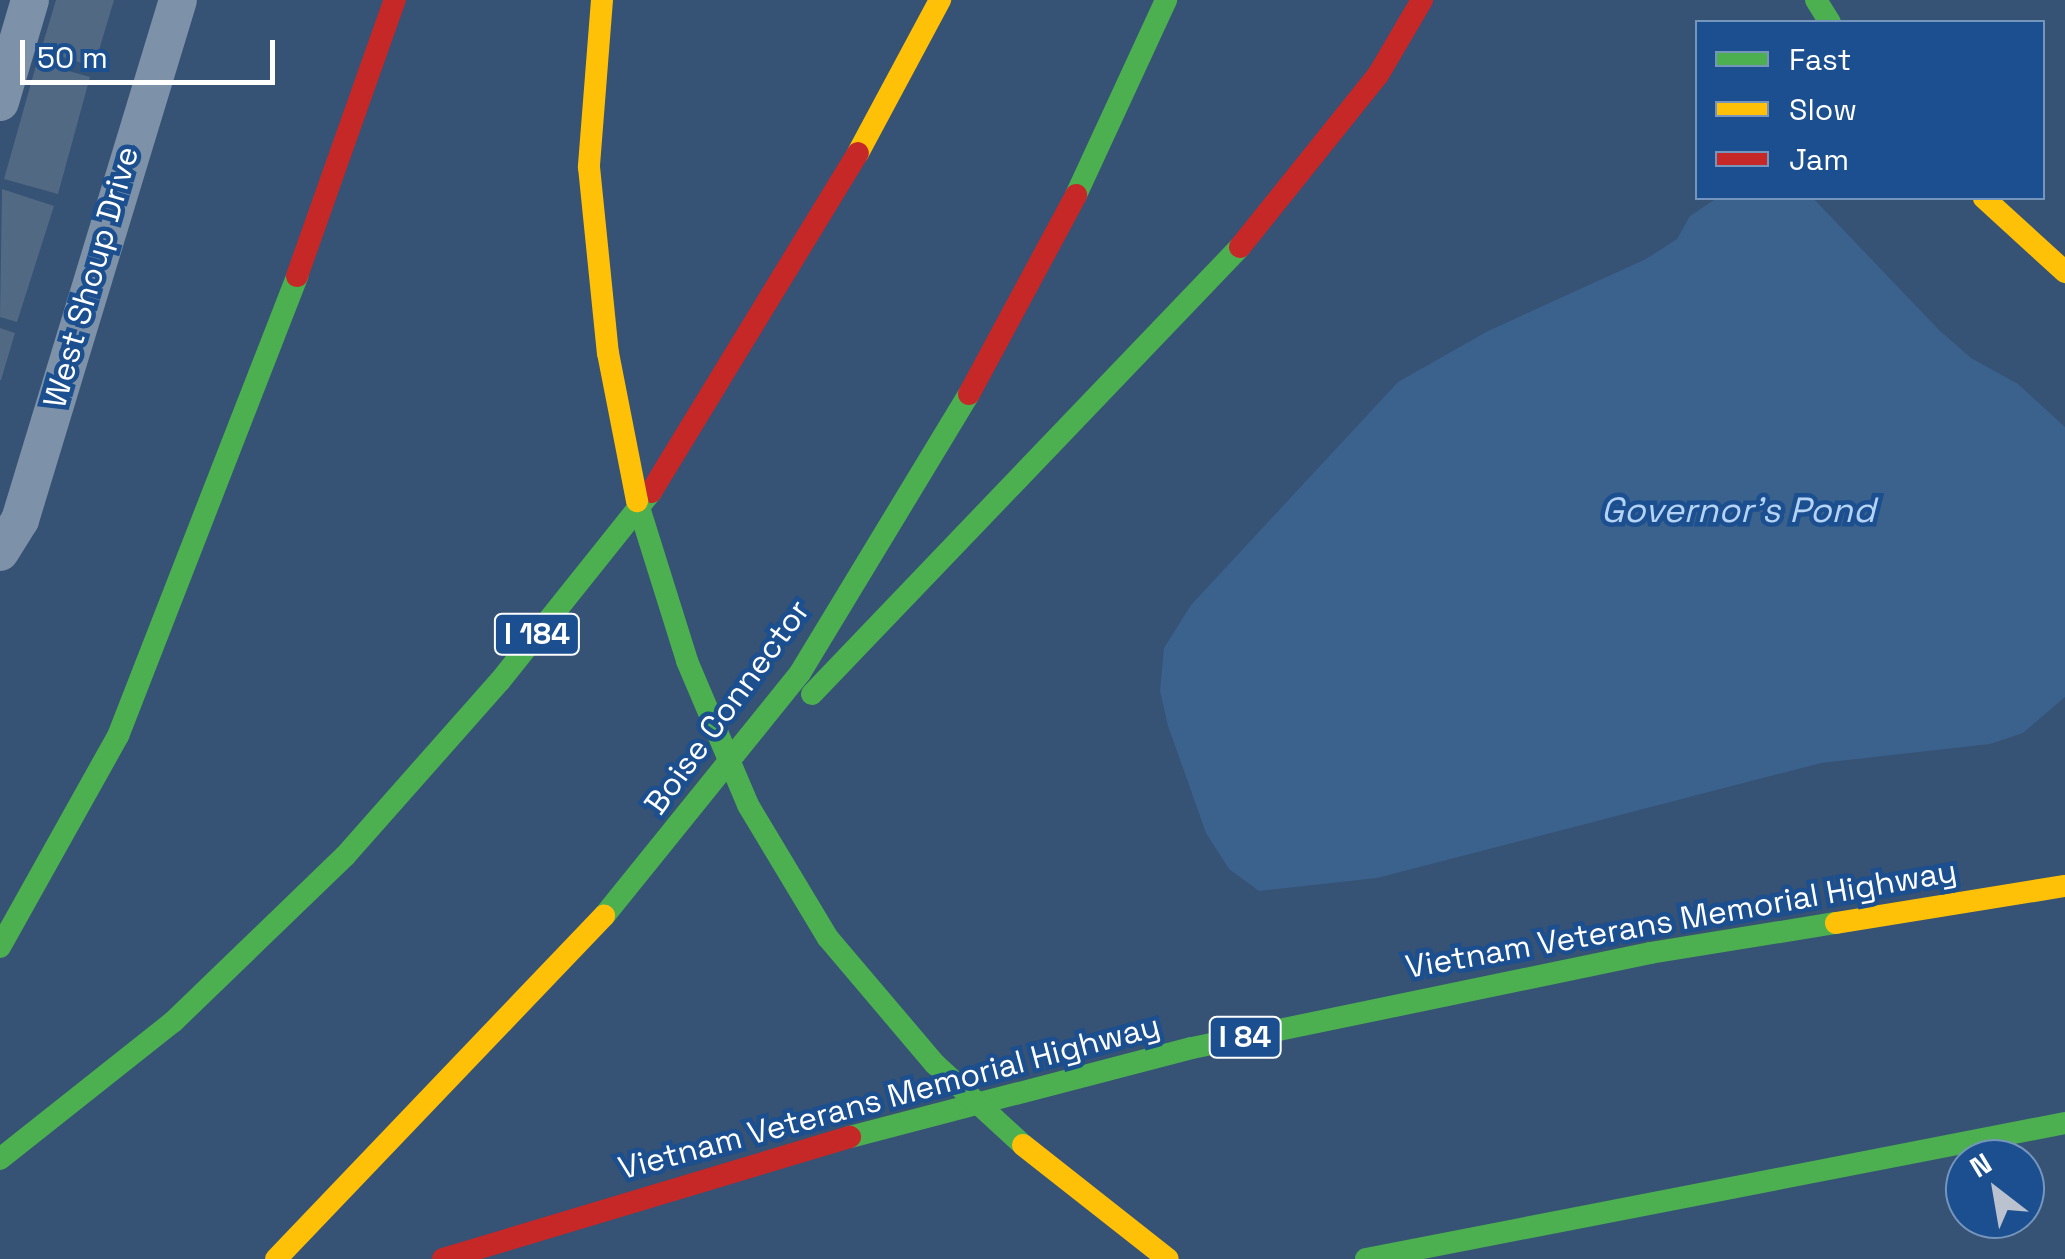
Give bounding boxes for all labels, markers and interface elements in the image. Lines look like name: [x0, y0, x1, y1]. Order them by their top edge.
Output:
scale bar: [25, 20, 280, 82]
legend: [1695, 20, 2045, 200]
text: 50 m: [37, 38, 108, 77]
text: Fast: [1789, 40, 1851, 79]
text: Slow: [1789, 90, 1857, 129]
text: Jam: [1789, 140, 1849, 179]
street label: West Shoup Drive: [35, 142, 147, 412]
water label: Governor's Pond: [1601, 489, 1875, 531]
street label: Boise Connector: [636, 592, 818, 822]
road number: I 184: [492, 609, 582, 659]
street label: Vietnam Veterans Memorial Highway: [1402, 852, 1960, 986]
street label: Vietnam Veterans Memorial Highway: [614, 1006, 1164, 1188]
road number: I 84: [1208, 1012, 1282, 1062]
north arrow: [1945, 1139, 2045, 1239]
text: N: [1963, 1145, 1998, 1185]

